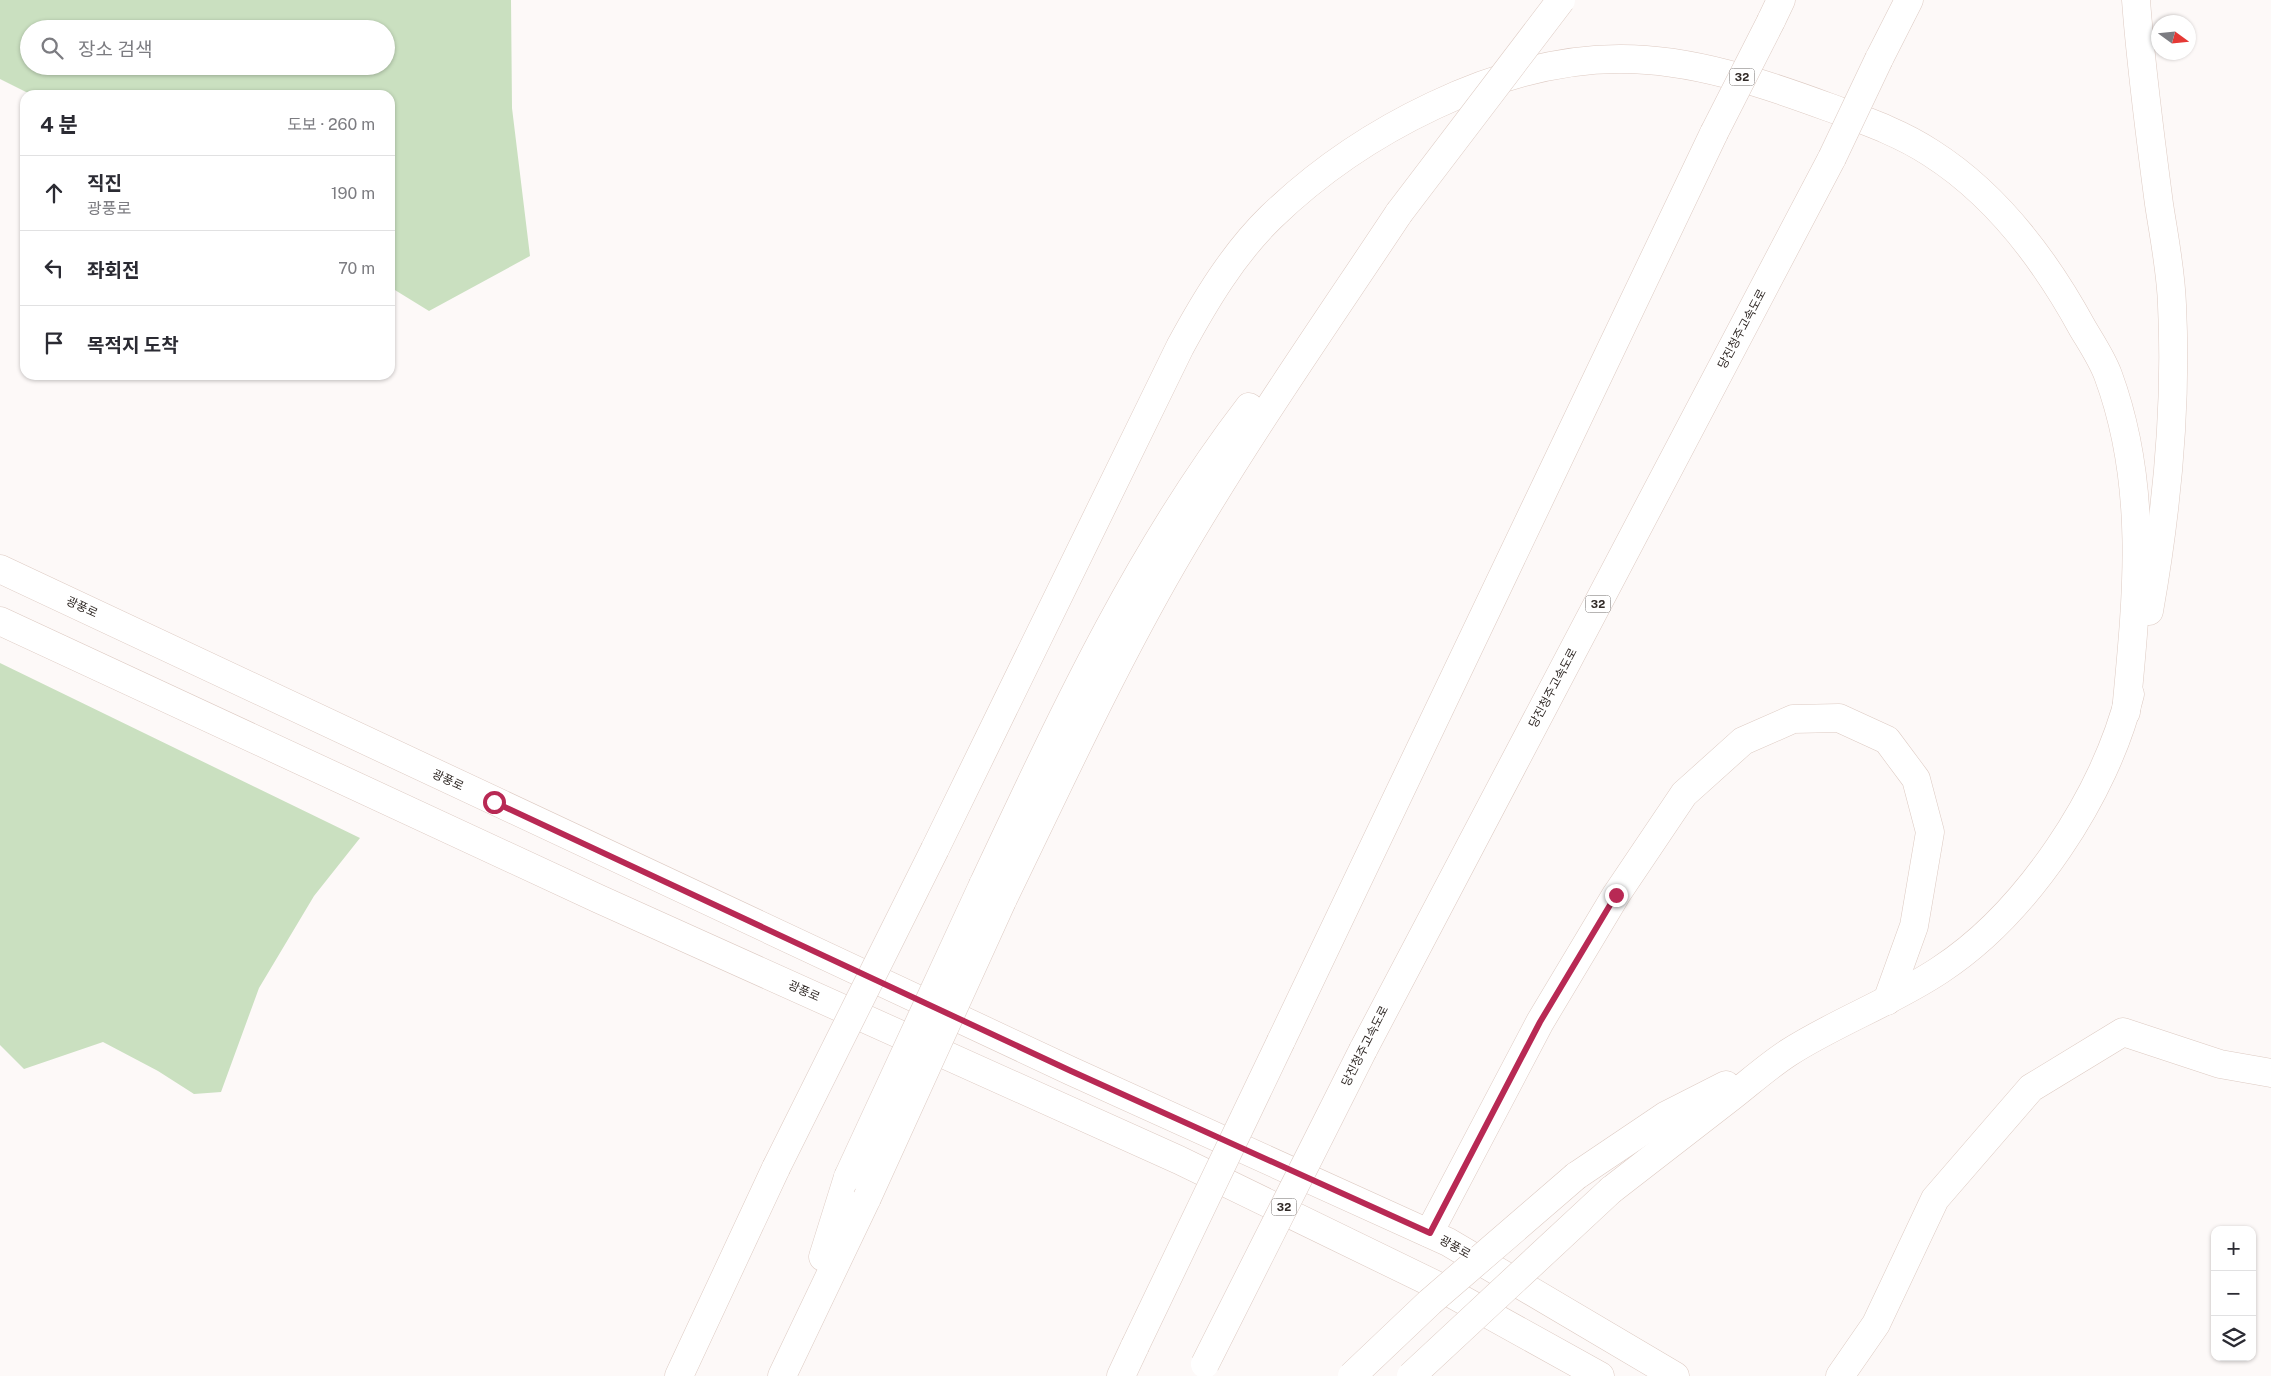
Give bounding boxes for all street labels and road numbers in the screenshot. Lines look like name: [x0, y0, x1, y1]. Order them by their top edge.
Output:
road number: 32: [1730, 68, 1754, 86]
street label: 당진청주고속도로: [1715, 287, 1769, 371]
street label: 광풍로: [64, 594, 100, 620]
road number: 32: [1586, 596, 1610, 612]
street label: 당진청주고속도로: [1526, 646, 1580, 730]
street label: 광풍로: [430, 767, 466, 793]
street label: 광풍로: [786, 978, 822, 1004]
street label: 당진청주고속도로: [1339, 1003, 1391, 1089]
road number: 32: [1272, 1198, 1296, 1216]
street label: 광풍로: [1437, 1233, 1473, 1261]

